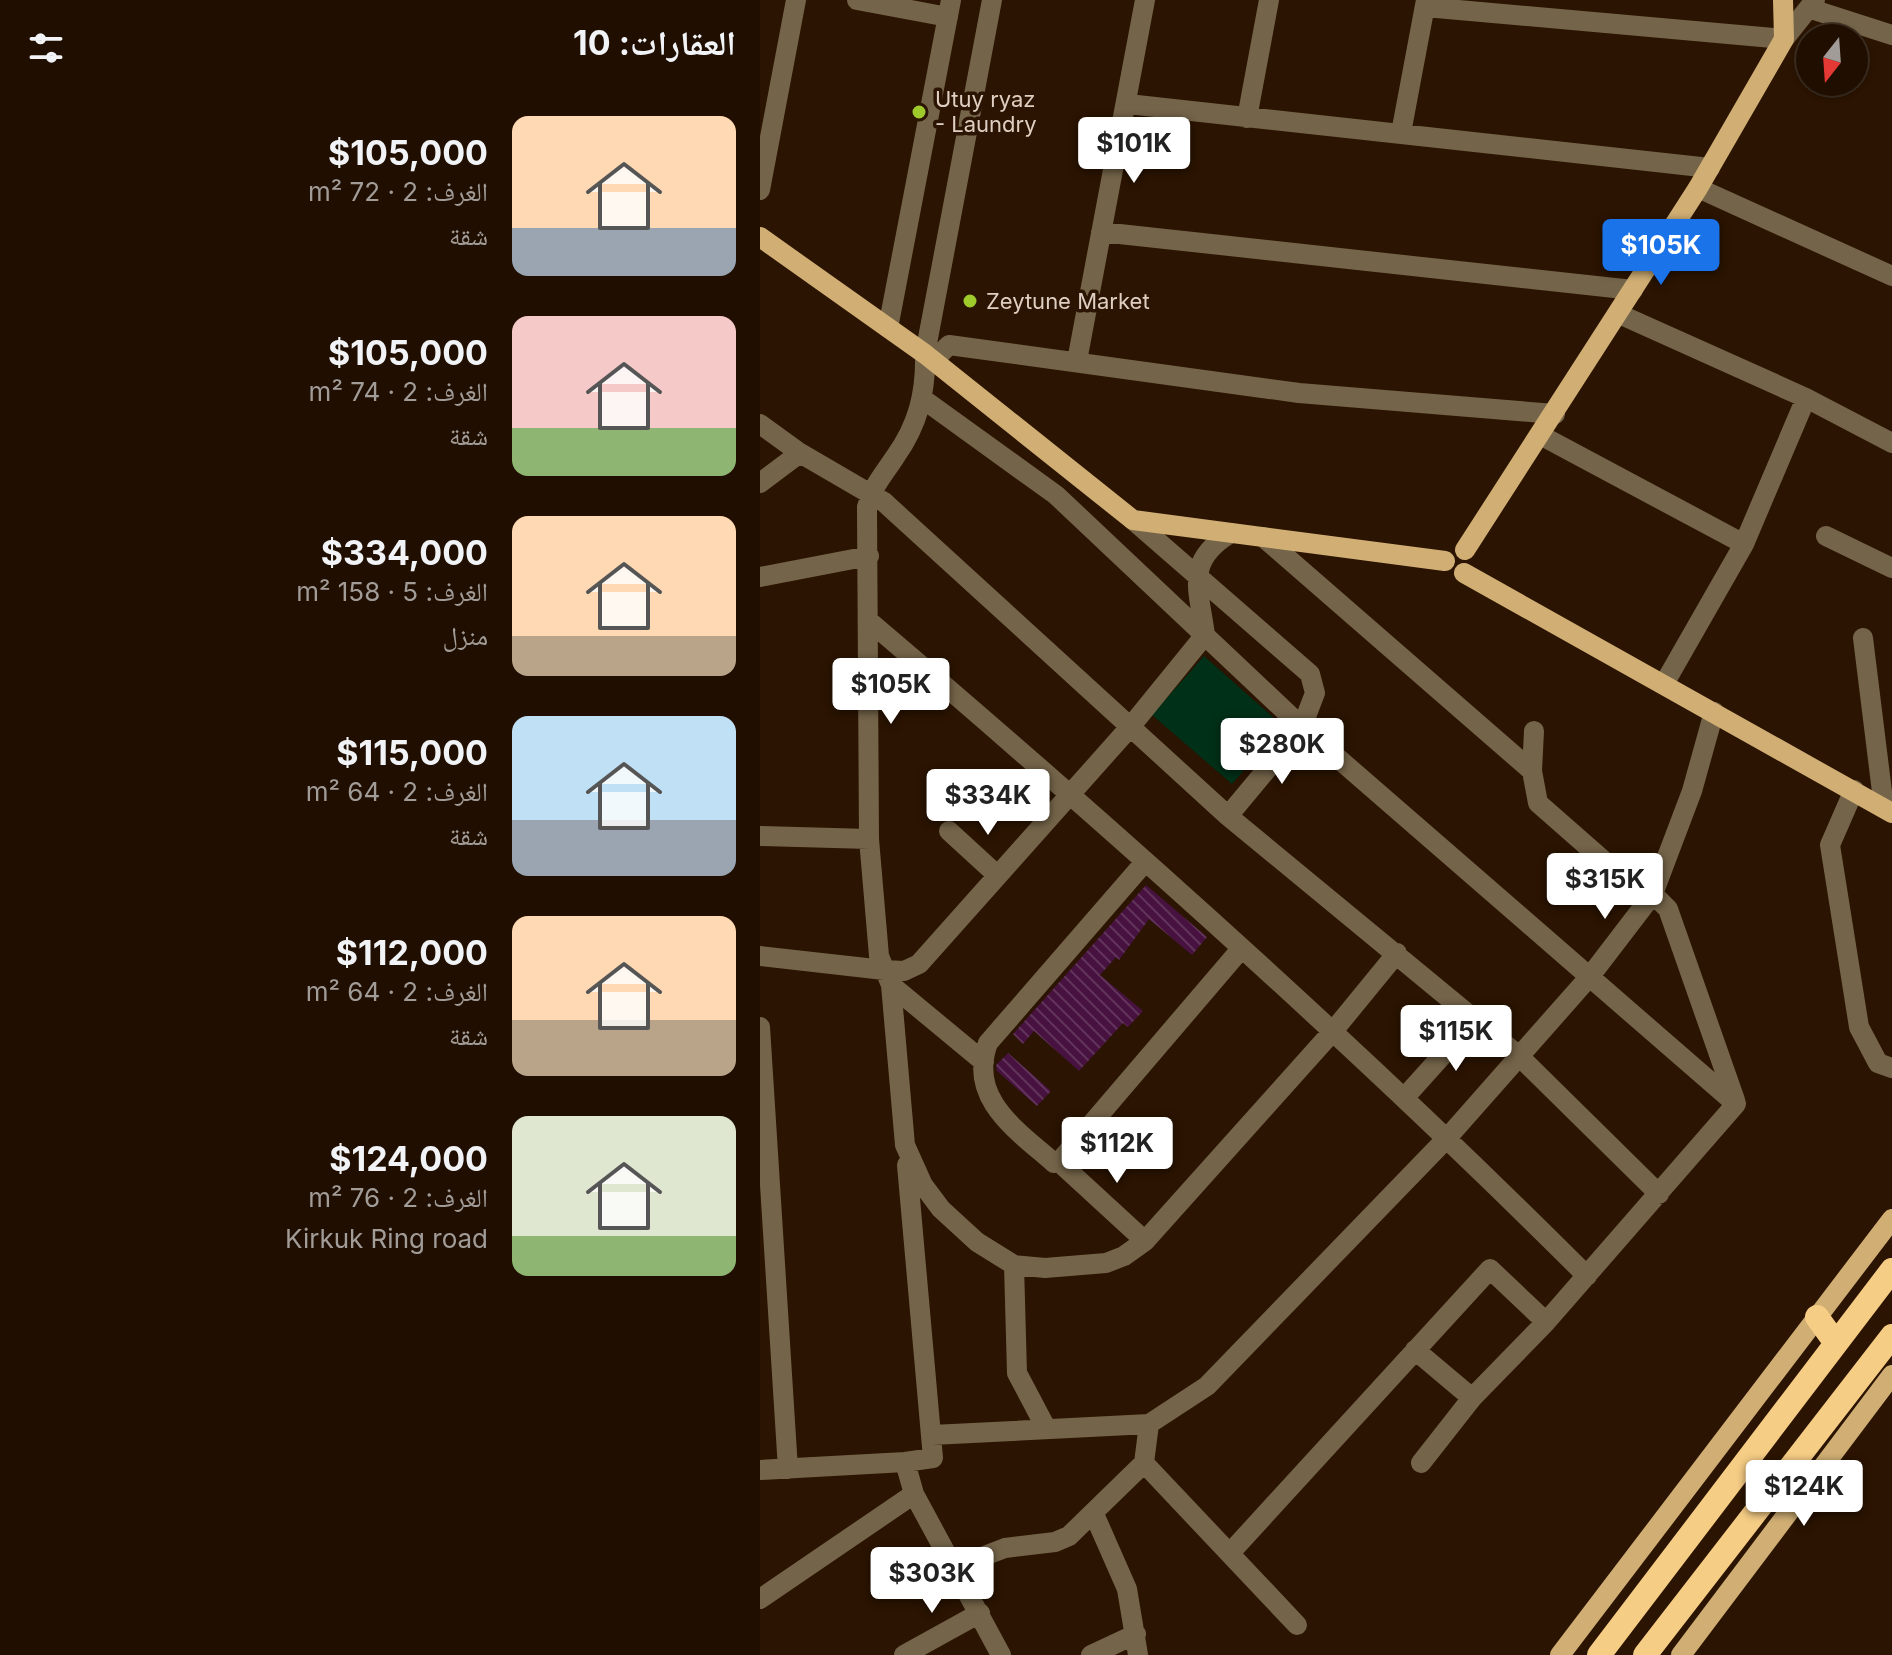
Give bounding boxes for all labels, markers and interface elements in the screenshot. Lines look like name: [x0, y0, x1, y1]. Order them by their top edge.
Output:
text: العقارات: 10: [573, 22, 736, 63]
north arrow: [1796, 24, 1868, 96]
map controls: [1796, 24, 1868, 96]
icon: filters: [24, 26, 68, 70]
place label: Utuy ryaz - Laundry: [935, 86, 1037, 137]
marker: Utuy ryaz - Laundry: [910, 103, 928, 121]
pin: $101K: [1078, 117, 1190, 185]
text: $101K: [1096, 127, 1172, 158]
text: $105,000: [328, 132, 488, 173]
icon: home: [576, 148, 672, 244]
text: الغرف: 2 · 72 m²: [308, 176, 488, 207]
pin: $105K: [1605, 219, 1717, 287]
text: شقة: [449, 220, 488, 251]
text: $105K: [1620, 229, 1702, 260]
place label: Zeytune Market: [986, 288, 1150, 314]
marker: Zeytune Market: [961, 292, 979, 310]
text: $105,000: [328, 332, 488, 373]
icon: home: [576, 348, 672, 444]
text: الغرف: 2 · 74 m²: [309, 376, 488, 407]
text: شقة: [449, 420, 488, 451]
text: $334,000: [321, 532, 488, 573]
icon: home: [576, 548, 672, 644]
text: الغرف: 5 · 158 m²: [296, 576, 488, 607]
text: منزل: [443, 620, 488, 651]
pin: $105K: [835, 658, 947, 726]
text: $105K: [850, 668, 932, 699]
pin: $280K: [1226, 718, 1338, 786]
text: $280K: [1239, 728, 1325, 759]
text: $115,000: [336, 732, 488, 773]
icon: home: [576, 748, 672, 844]
pin: $334K: [932, 769, 1044, 837]
text: الغرف: 2 · 64 m²: [306, 776, 488, 807]
text: $334K: [945, 779, 1031, 810]
text: شقة: [449, 820, 488, 851]
pin: $315K: [1549, 853, 1661, 921]
text: $315K: [1565, 863, 1645, 894]
text: $112,000: [336, 932, 488, 973]
icon: home: [576, 948, 672, 1044]
text: الغرف: 2 · 64 m²: [306, 976, 488, 1007]
pin: $115K: [1400, 1005, 1512, 1073]
text: $115K: [1419, 1015, 1493, 1046]
text: شقة: [449, 1020, 488, 1051]
pin: $112K: [1061, 1117, 1173, 1185]
text: $112K: [1080, 1127, 1154, 1158]
text: $124,000: [329, 1138, 488, 1179]
icon: home: [576, 1148, 672, 1244]
text: الغرف: 2 · 76 m²: [308, 1182, 488, 1213]
text: Kirkuk Ring road: [285, 1223, 488, 1254]
pin: $124K: [1748, 1460, 1860, 1528]
text: $124K: [1764, 1470, 1844, 1501]
pin: $303K: [876, 1547, 988, 1615]
text: $303K: [889, 1557, 975, 1588]

